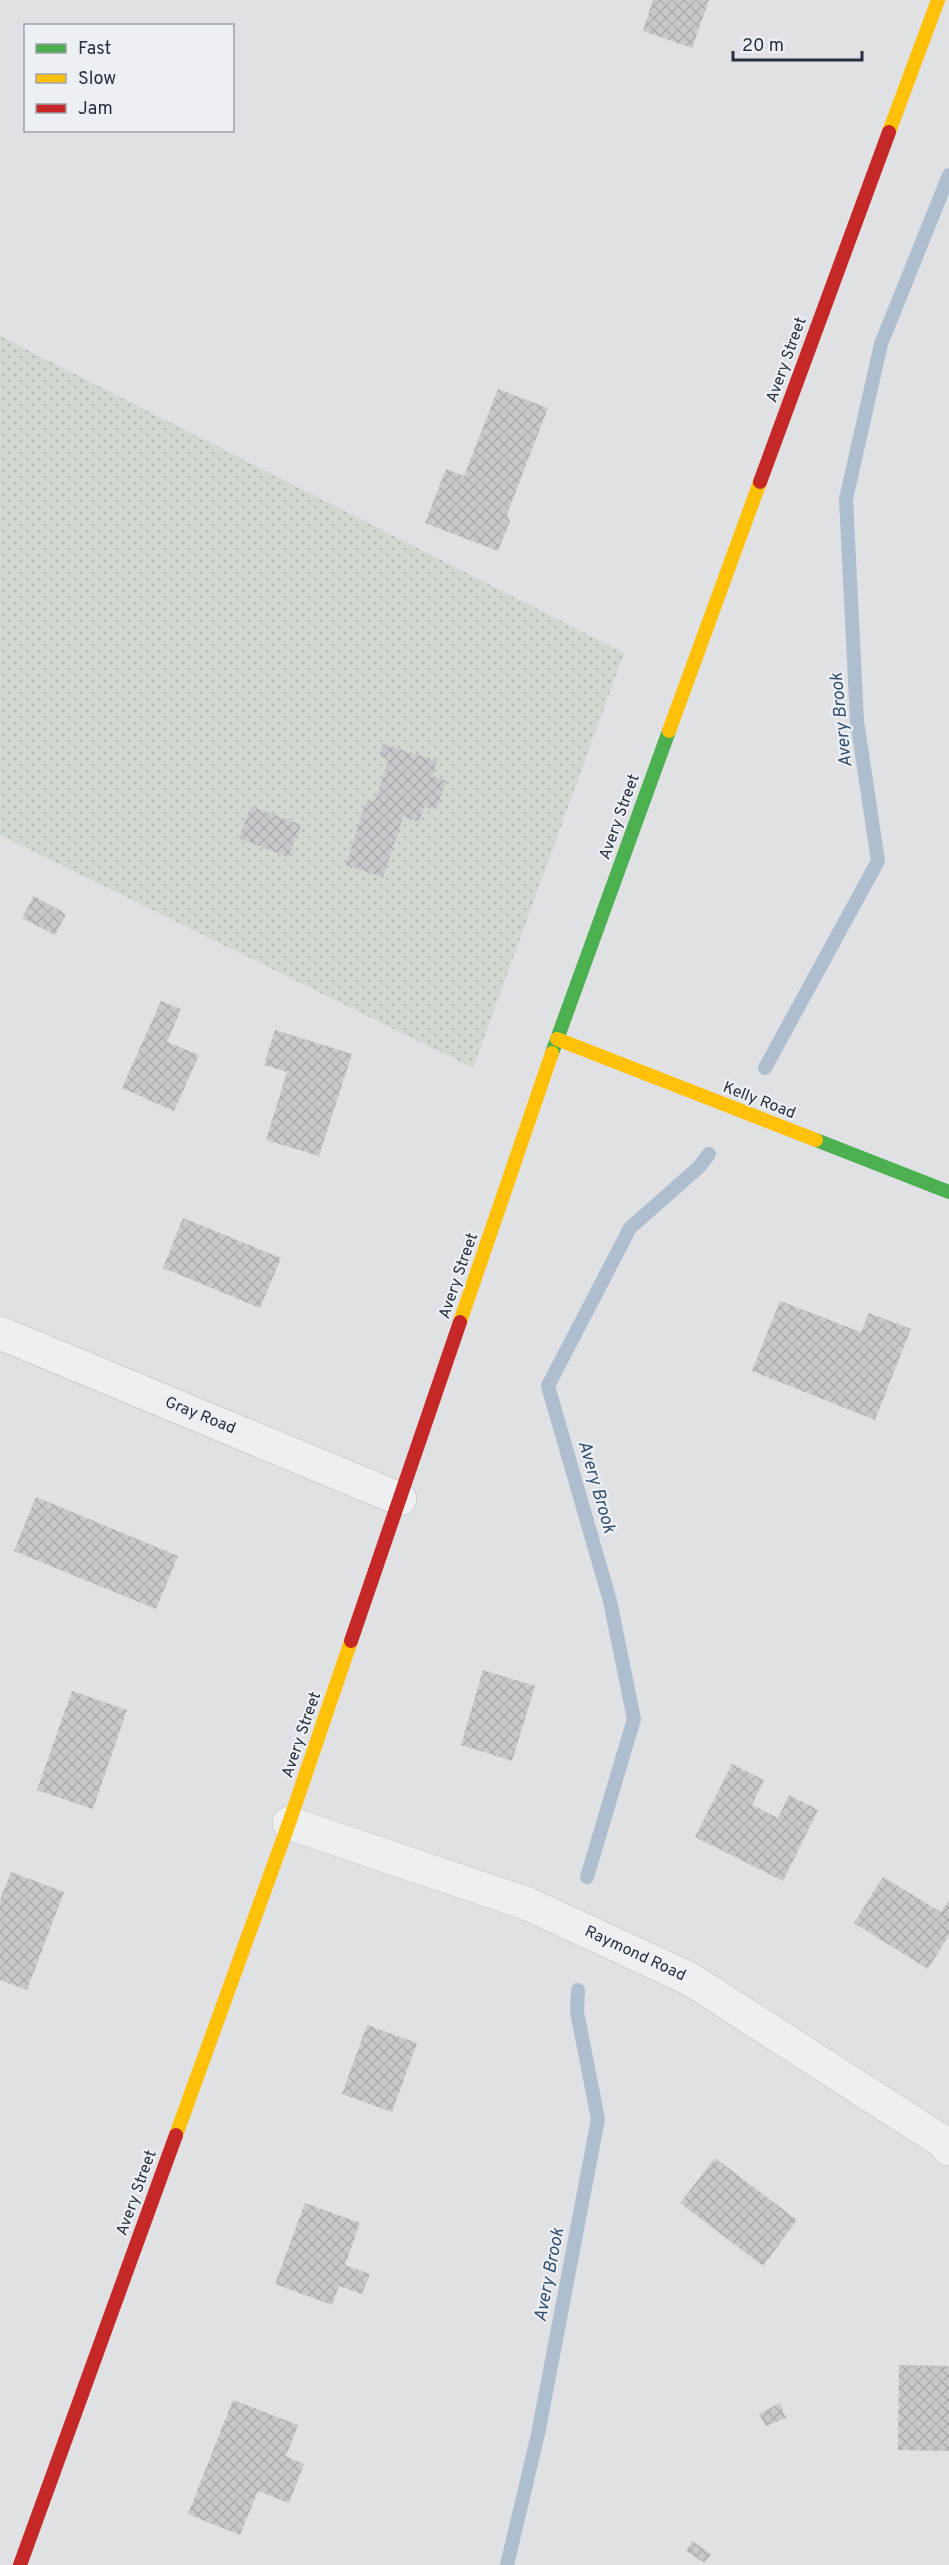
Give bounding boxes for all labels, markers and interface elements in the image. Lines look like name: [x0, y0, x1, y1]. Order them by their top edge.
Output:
legend: [24, 24, 234, 132]
scale bar: [733, 24, 862, 62]
text: 20 m: [742, 35, 784, 58]
text: Fast: [78, 38, 111, 61]
text: Slow: [78, 68, 116, 91]
text: Jam: [78, 98, 113, 121]
street label: Avery Street: [762, 314, 812, 406]
water label: Avery Brook: [825, 671, 858, 769]
street label: Avery Street: [595, 771, 645, 863]
street label: Kelly Road: [720, 1078, 798, 1124]
street label: Avery Street: [435, 1230, 483, 1322]
street label: Gray Road: [162, 1393, 238, 1439]
water label: Avery Brook: [572, 1438, 620, 1537]
street label: Avery Street: [278, 1689, 326, 1781]
street label: Raymond Road: [581, 1922, 689, 1986]
street label: Avery Street: [112, 2147, 162, 2239]
water label: Avery Brook: [530, 2225, 571, 2324]

